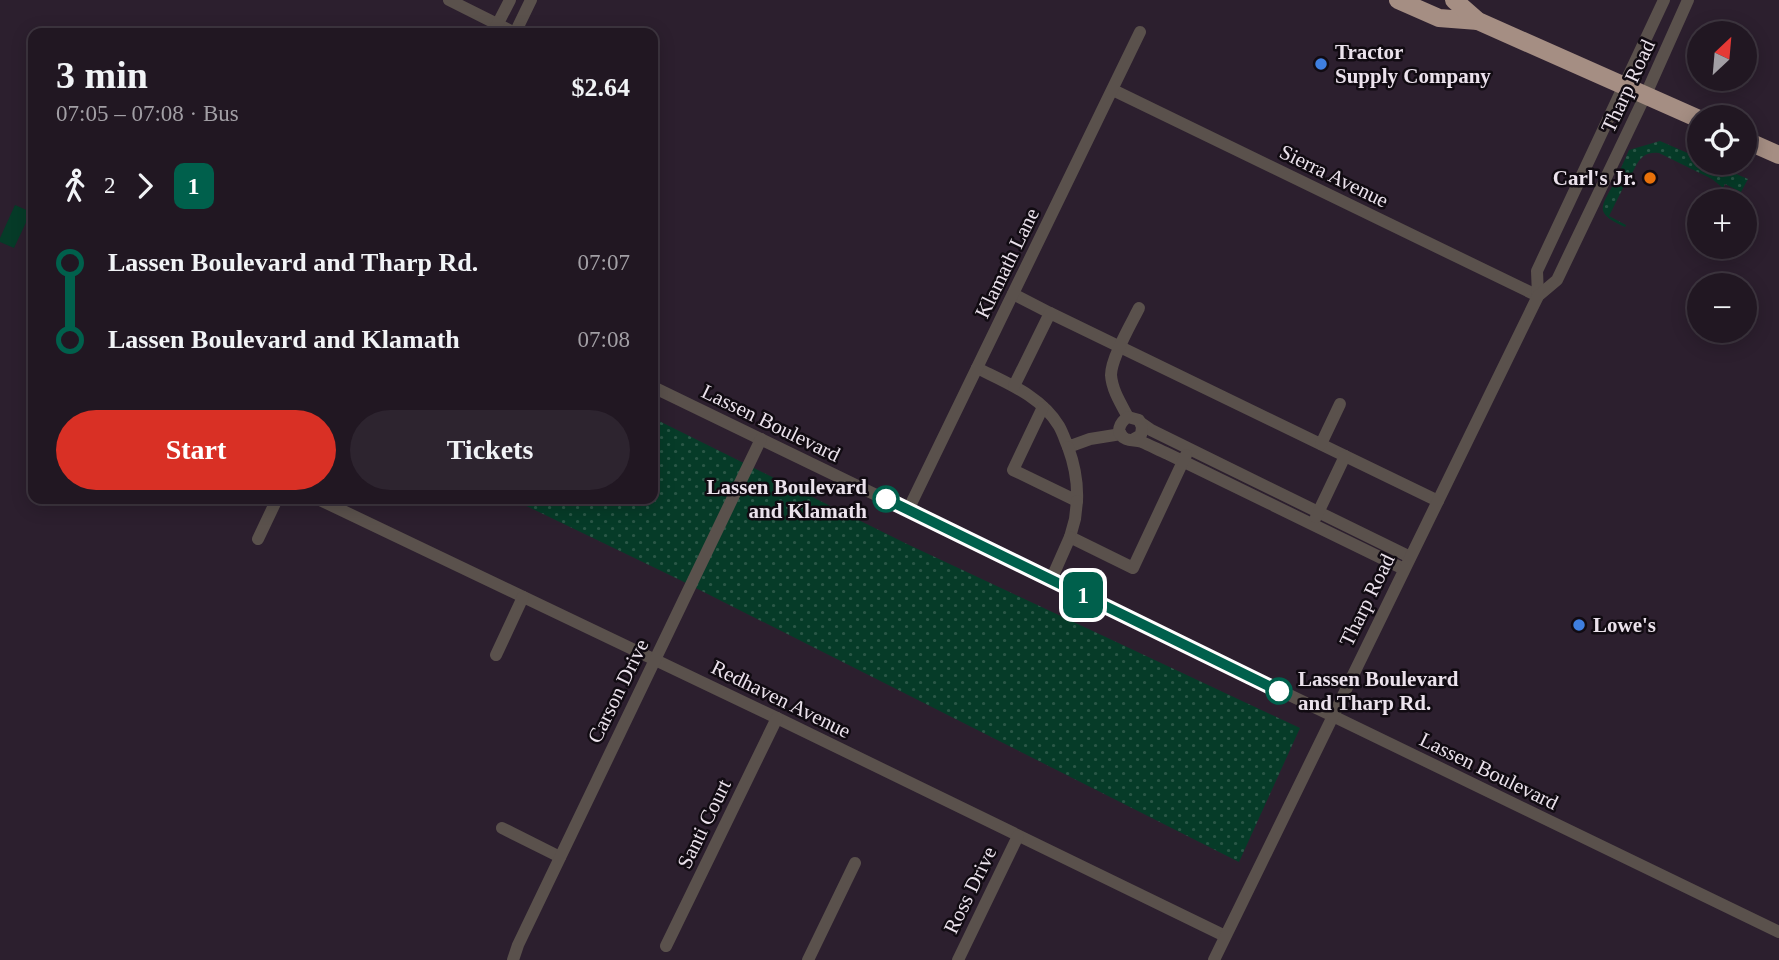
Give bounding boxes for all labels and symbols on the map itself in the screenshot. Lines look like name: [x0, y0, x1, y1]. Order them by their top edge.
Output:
north arrow: [1687, 21, 1757, 91]
street label: Tharp Road: [1596, 35, 1660, 136]
place label: Tractor Supply Company: [1335, 40, 1491, 88]
marker: Tractor Supply Company: [1313, 56, 1329, 72]
street label: Sierra Avenue: [1276, 139, 1392, 213]
place label: Carl's Jr.: [1553, 166, 1636, 190]
marker: Carl's Jr.: [1642, 170, 1658, 186]
street label: Klamath Lane: [970, 204, 1044, 322]
street label: Lassen Boulevard: [698, 379, 845, 467]
place label: Lassen Boulevard and Klamath: [707, 475, 867, 523]
marker: Lassen Boulevard and Klamath: [873, 486, 899, 512]
street label: Tharp Road: [1334, 549, 1400, 650]
line badge: 1: [1060, 572, 1106, 618]
place label: Lowe's: [1593, 613, 1656, 637]
marker: Lowe's: [1571, 617, 1587, 633]
street label: Carson Drive: [583, 635, 653, 747]
street label: Redhaven Avenue: [708, 655, 854, 743]
place label: Lassen Boulevard and Tharp Rd.: [1298, 667, 1459, 715]
marker: Lassen Boulevard and Tharp Rd.: [1266, 678, 1292, 704]
street label: Lassen Boulevard: [1416, 727, 1563, 815]
street label: Santi Court: [672, 775, 736, 873]
street label: Ross Drive: [939, 843, 1001, 937]

